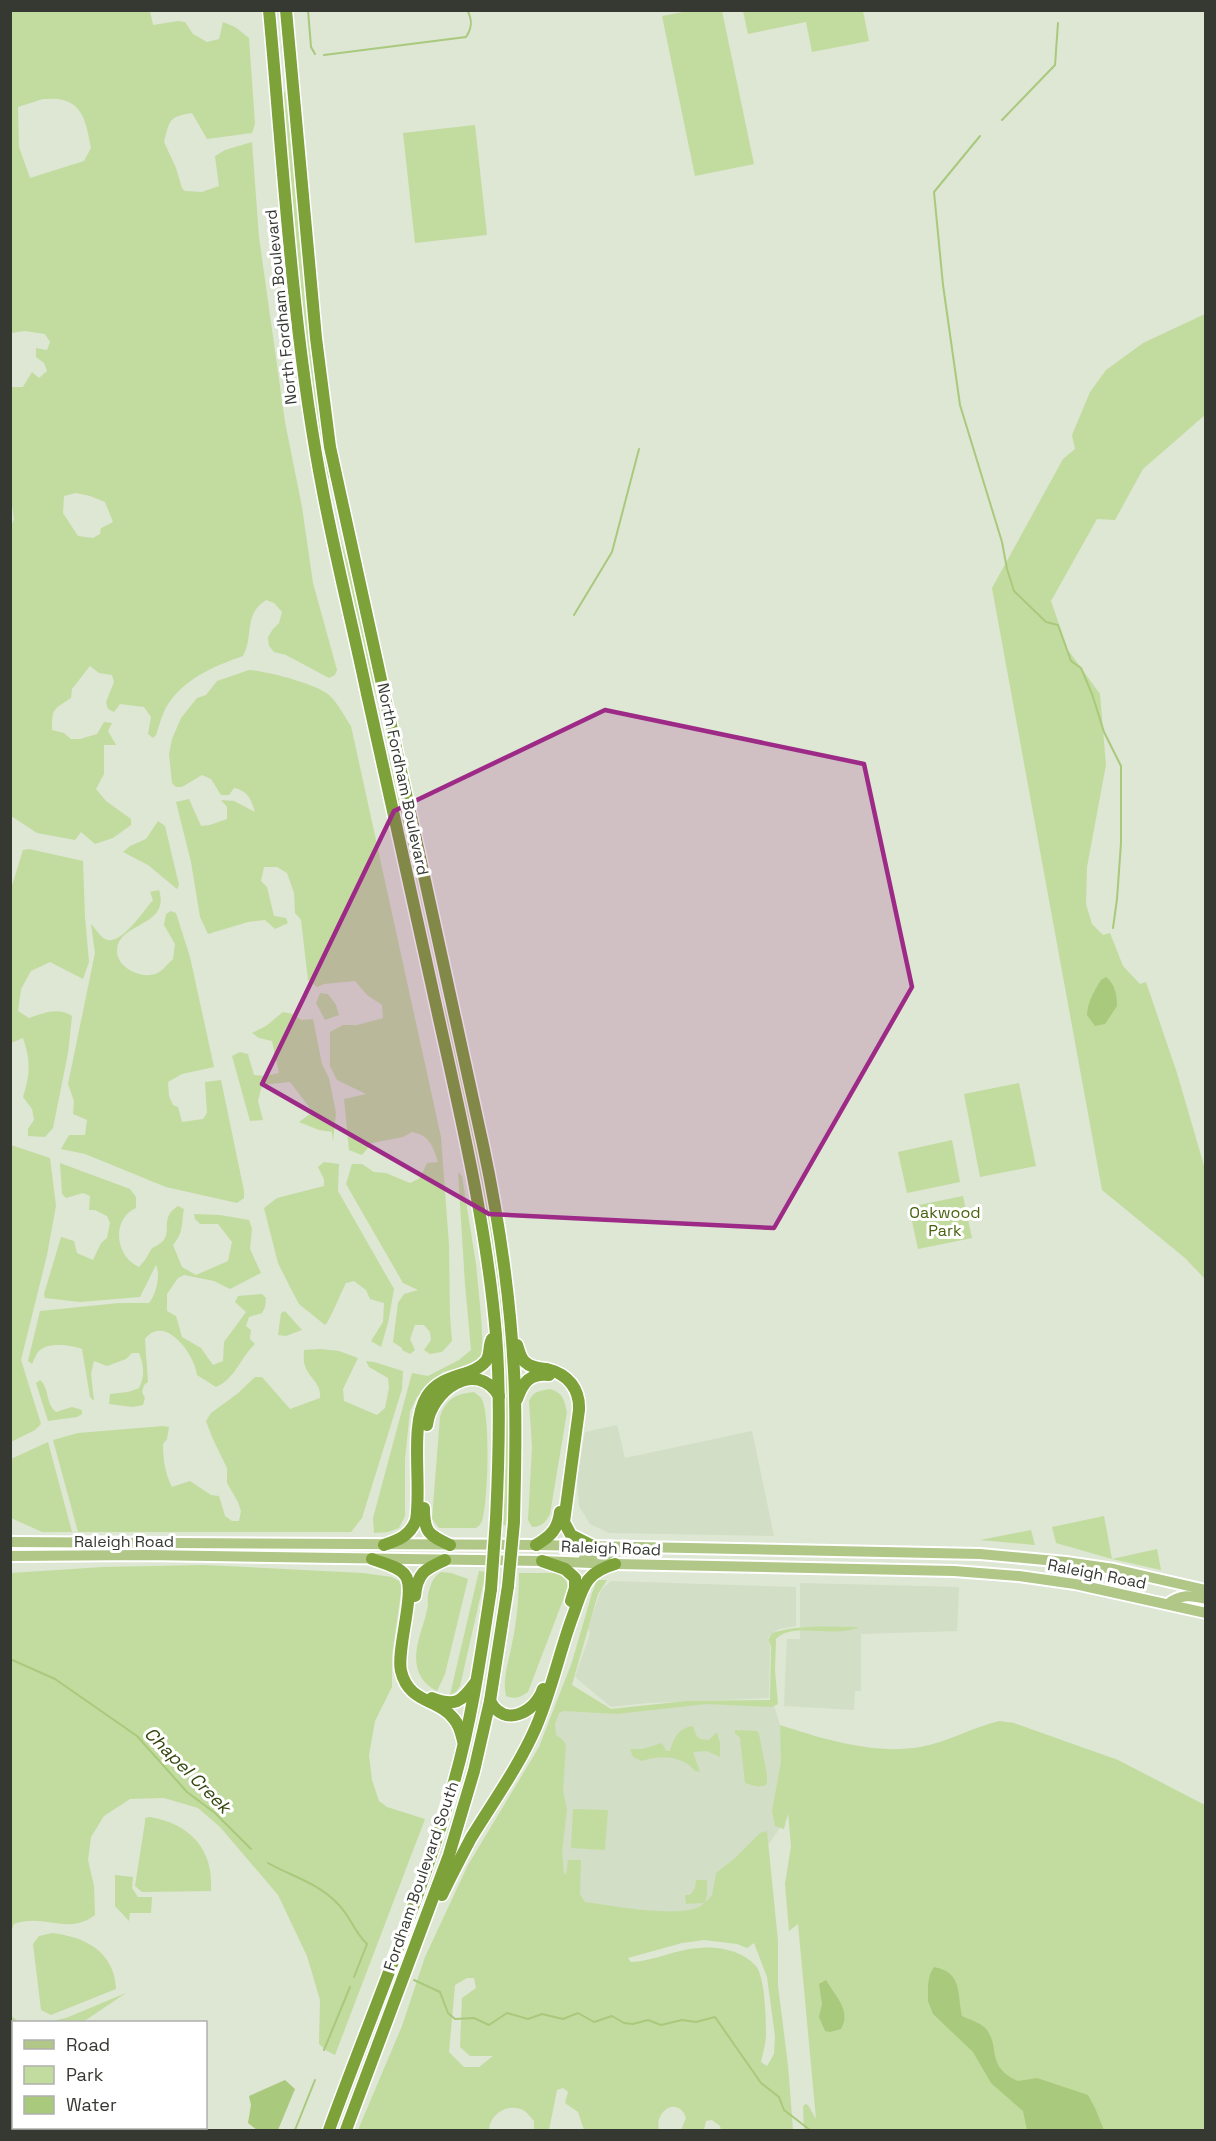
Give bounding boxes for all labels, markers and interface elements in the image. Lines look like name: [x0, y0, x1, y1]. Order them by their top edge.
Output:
street label: North Fordham Boulevard: [260, 208, 302, 406]
street label: North Fordham Boulevard: [372, 681, 434, 877]
park label: Oakwood Park: [909, 1202, 981, 1241]
street label: Raleigh Road: [74, 1531, 174, 1552]
street label: Raleigh Road: [561, 1536, 661, 1560]
street label: Raleigh Road: [1046, 1554, 1148, 1594]
water label: Chapel Creek: [140, 1722, 238, 1820]
street label: Fordham Boulevard South: [379, 1778, 463, 1974]
legend: [12, 2021, 207, 2129]
text: Road: [66, 2033, 110, 2056]
text: Park: [66, 2063, 104, 2086]
text: Water: [66, 2093, 117, 2116]

